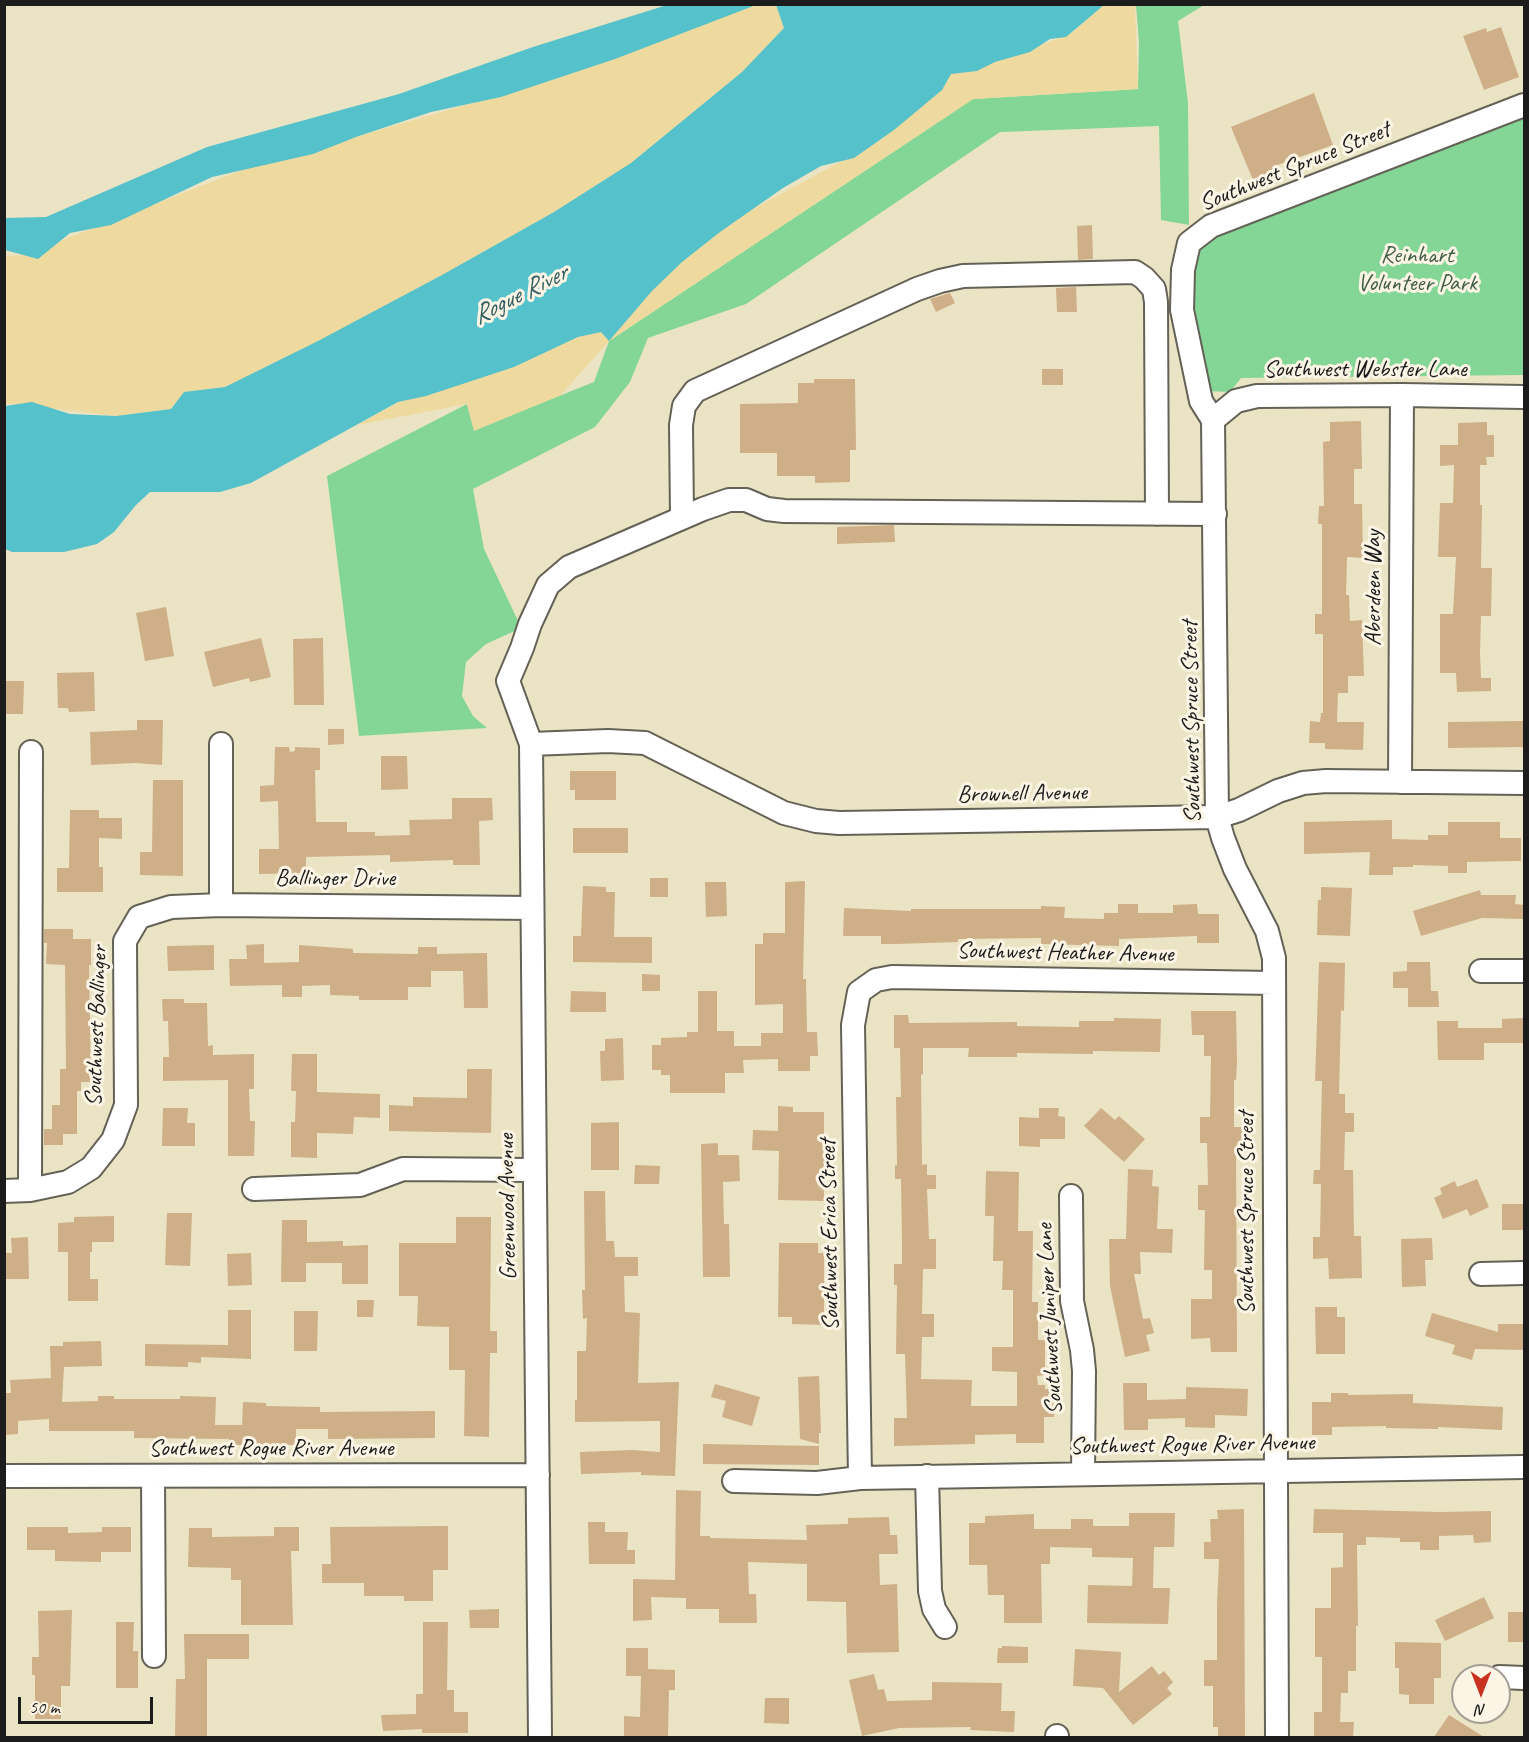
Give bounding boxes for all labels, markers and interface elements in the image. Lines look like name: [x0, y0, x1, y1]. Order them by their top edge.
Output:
street label: Southwest Spruce Street: [1196, 116, 1394, 218]
park label: Reinhart Volunteer Park: [1357, 242, 1477, 298]
water label: Rogue River: [467, 258, 573, 332]
street label: Southwest Webster Lane: [1263, 356, 1467, 384]
street label: Aberdeen Way: [1360, 530, 1388, 646]
street label: Southwest Spruce Street: [1176, 620, 1208, 824]
street label: Brownell Avenue: [957, 778, 1087, 810]
street label: Ballinger Drive: [275, 865, 395, 893]
street label: Southwest Heather Avenue: [956, 937, 1174, 969]
street label: Southwest Ballinger: [80, 945, 114, 1107]
street label: Southwest Spruce Street: [1233, 1112, 1261, 1314]
street label: Greenwood Avenue: [492, 1134, 524, 1280]
street label: Southwest Erica Street: [814, 1139, 846, 1331]
street label: Southwest Juniper Lane: [1031, 1223, 1069, 1415]
street label: Southwest Rogue River Avenue: [1069, 1428, 1315, 1462]
street label: Southwest Rogue River Avenue: [149, 1435, 393, 1463]
north arrow: [1451, 1664, 1511, 1724]
scale bar: [21, 1685, 156, 1723]
text: 50 m: [29, 1696, 60, 1718]
text: N: [1476, 1700, 1486, 1720]

